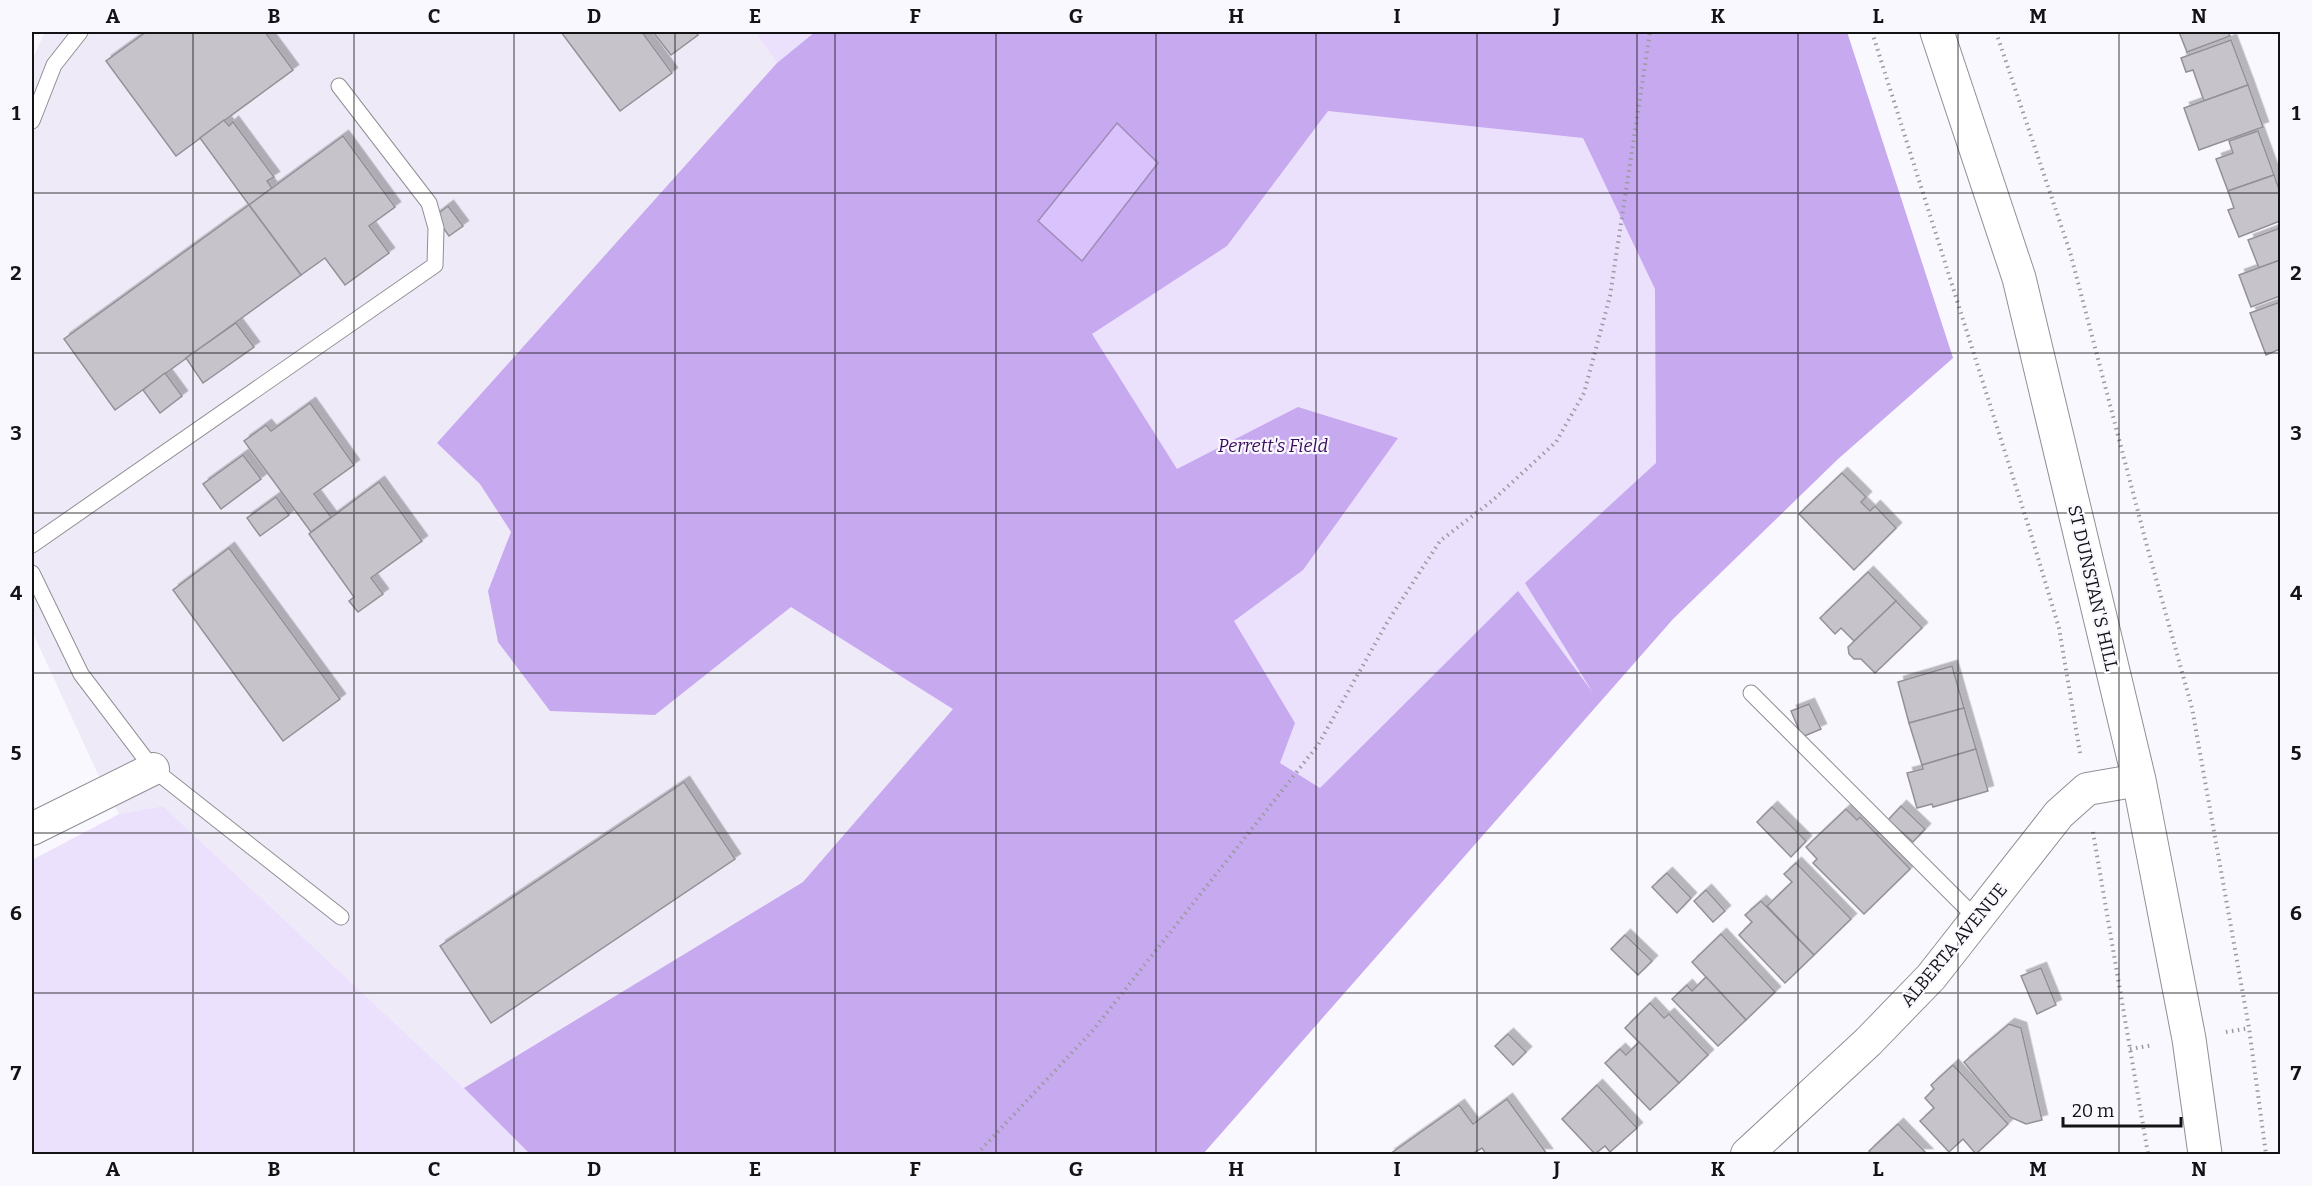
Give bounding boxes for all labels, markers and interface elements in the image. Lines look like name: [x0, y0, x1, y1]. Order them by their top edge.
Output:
text: A: [106, 4, 121, 28]
text: B: [268, 4, 281, 28]
text: C: [428, 4, 440, 28]
text: D: [587, 4, 601, 28]
text: E: [749, 4, 761, 28]
text: F: [909, 4, 921, 28]
text: G: [1069, 4, 1083, 28]
text: H: [1228, 4, 1244, 28]
text: I: [1393, 4, 1401, 28]
text: J: [1553, 4, 1561, 28]
text: K: [1711, 4, 1726, 28]
text: L: [1872, 4, 1884, 28]
text: M: [2029, 4, 2047, 28]
text: N: [2191, 4, 2207, 28]
text: 1: [12, 101, 21, 125]
text: 1: [2292, 101, 2301, 125]
text: 2: [10, 261, 22, 285]
text: 2: [2290, 261, 2302, 285]
text: 3: [10, 421, 22, 445]
text: 3: [2290, 421, 2302, 445]
park label: Perrett's Field: [1218, 435, 1328, 457]
street label: ST DUNSTAN'S HILL: [2063, 503, 2123, 673]
text: 4: [10, 581, 22, 605]
text: 4: [2290, 581, 2302, 605]
text: 5: [11, 741, 22, 765]
text: 5: [2291, 741, 2302, 765]
street label: ALBERTA AVENUE: [1896, 879, 2012, 1011]
text: 6: [10, 901, 22, 925]
text: 6: [2290, 901, 2302, 925]
text: 7: [11, 1061, 22, 1085]
text: 7: [2291, 1061, 2302, 1085]
scale bar: [2063, 1090, 2182, 1128]
text: 20 m: [2072, 1100, 2114, 1122]
text: A: [106, 1157, 121, 1181]
text: B: [268, 1157, 281, 1181]
text: C: [428, 1157, 440, 1181]
text: D: [587, 1157, 601, 1181]
text: E: [749, 1157, 761, 1181]
text: F: [909, 1157, 921, 1181]
text: G: [1069, 1157, 1083, 1181]
text: H: [1228, 1157, 1244, 1181]
text: I: [1393, 1157, 1401, 1181]
text: J: [1553, 1157, 1561, 1181]
text: K: [1711, 1157, 1726, 1181]
text: L: [1872, 1157, 1884, 1181]
text: M: [2029, 1157, 2047, 1181]
text: N: [2191, 1157, 2207, 1181]

